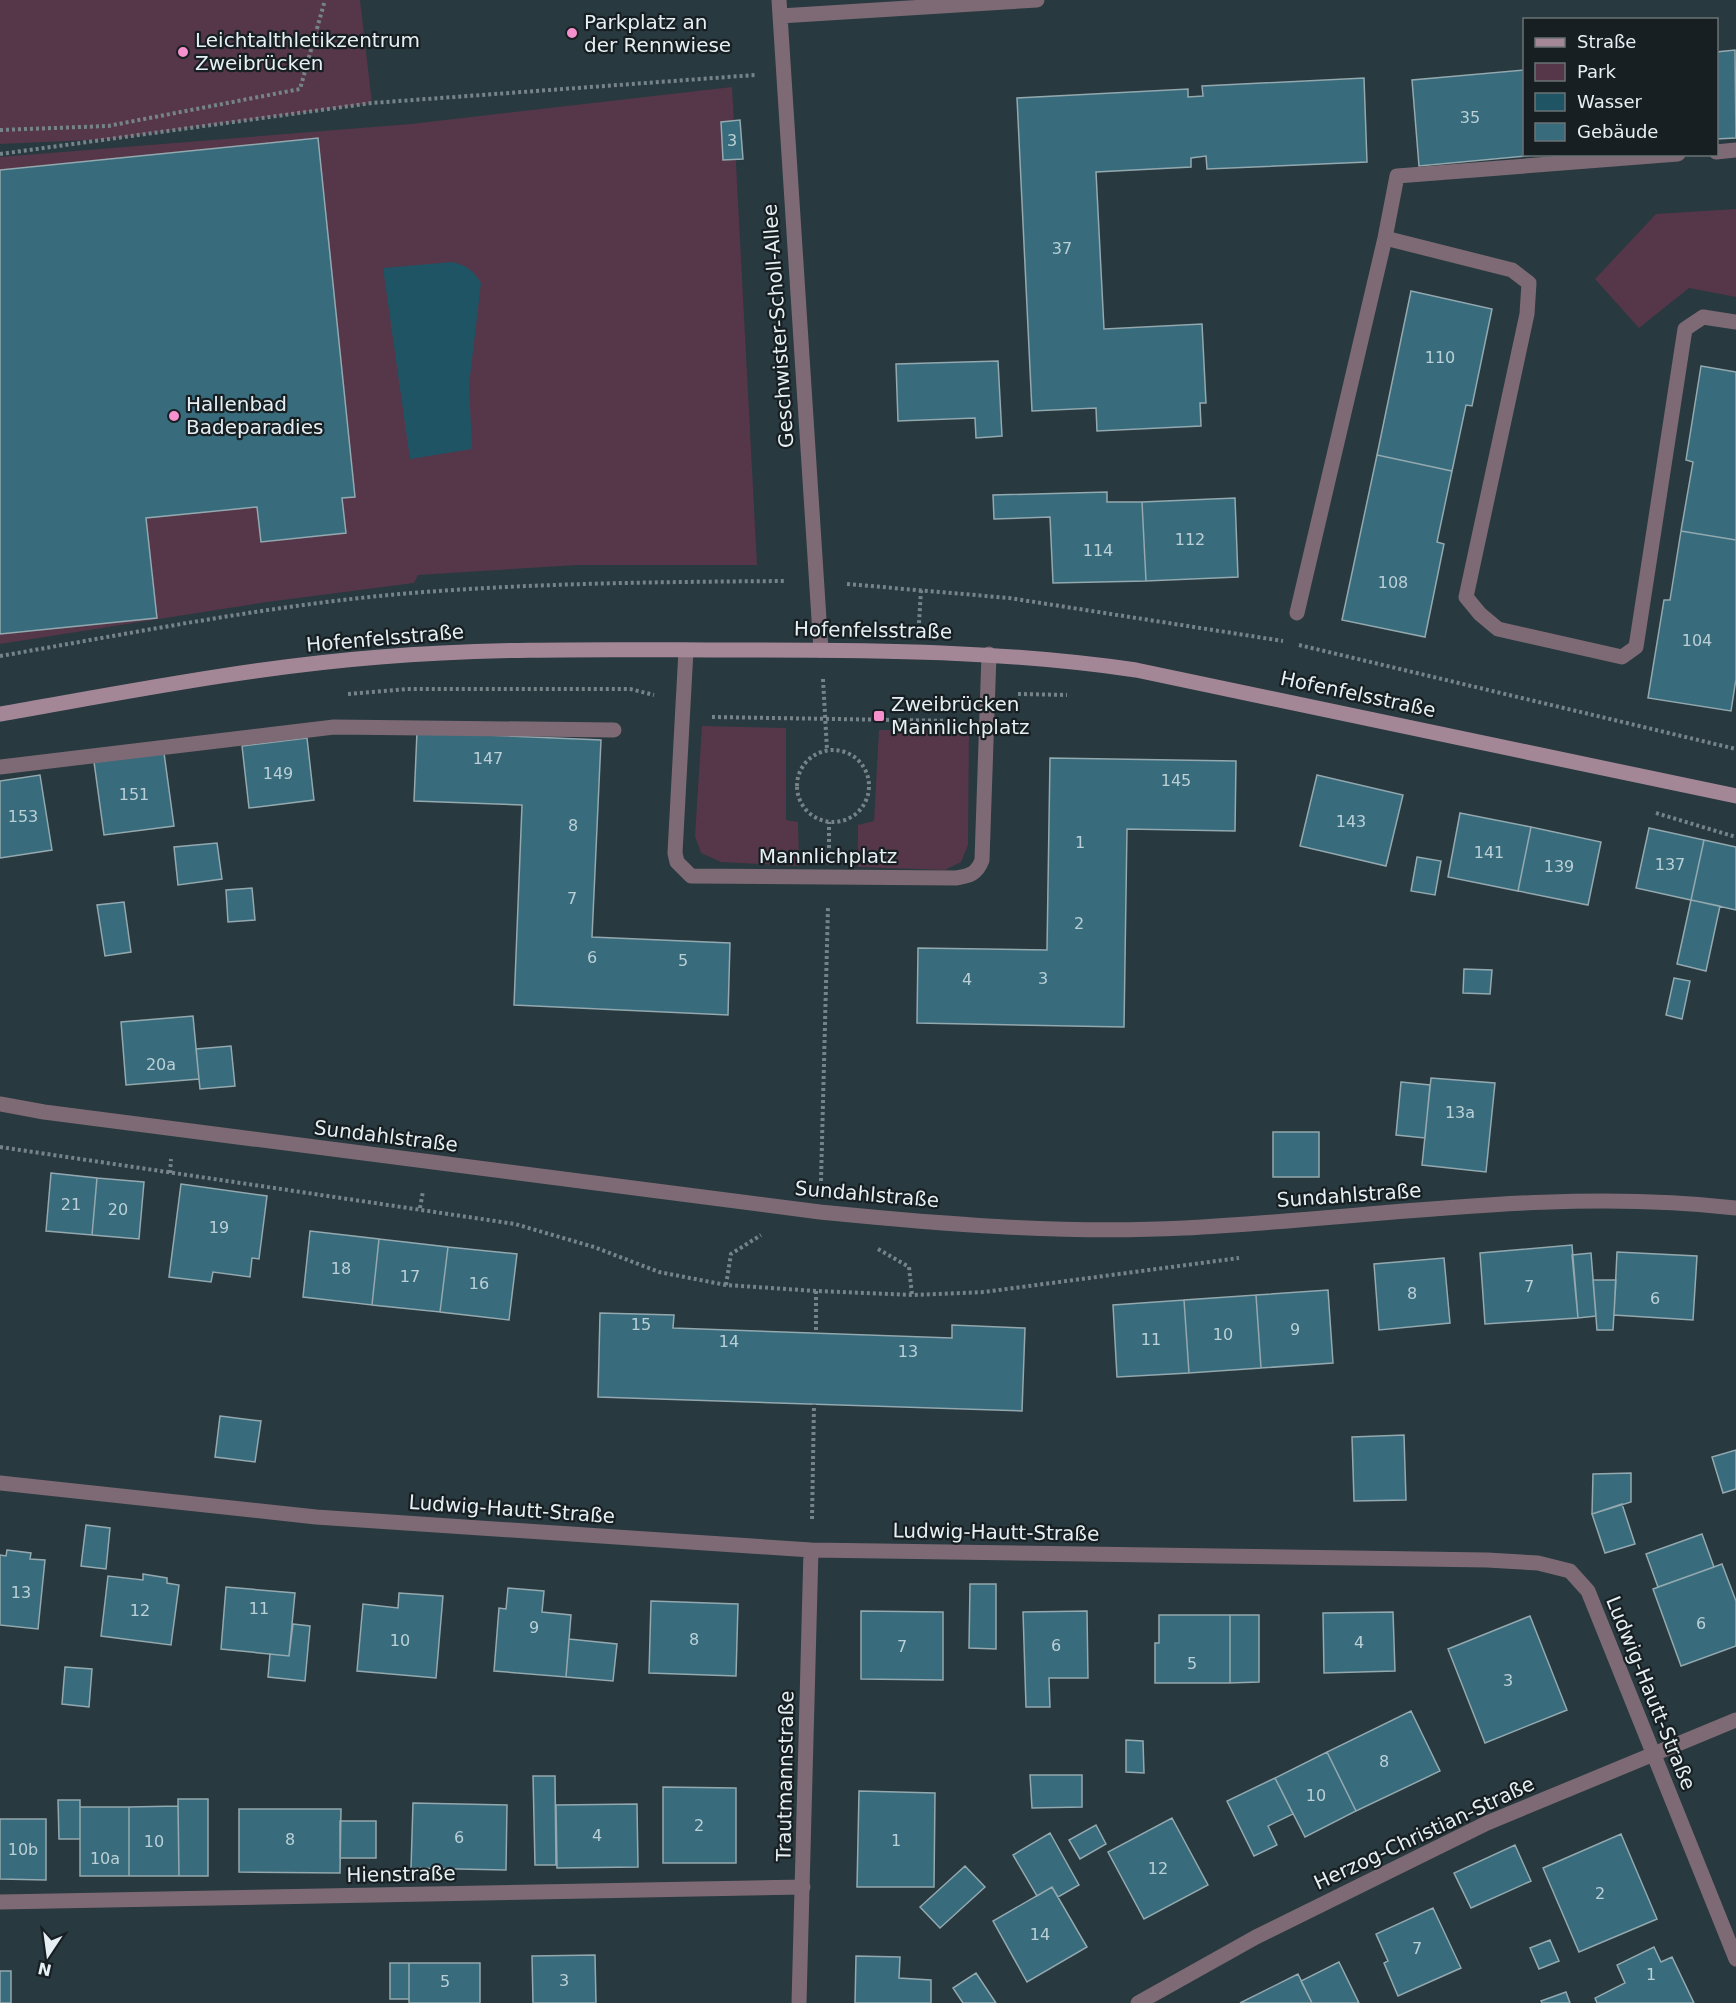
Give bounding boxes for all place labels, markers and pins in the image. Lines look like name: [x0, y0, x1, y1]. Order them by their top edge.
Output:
place label: Parkplatz an der Rennwiese: [584, 10, 731, 57]
marker: Parkplatz an der Rennwiese: [565, 26, 579, 40]
place label: Leichtalthletikzentrum Zweibrücken: [195, 28, 420, 75]
marker: Leichtalthletikzentrum Zweibrücken: [176, 45, 190, 59]
place label: Hallenbad Badeparadies: [186, 392, 323, 439]
marker: Hallenbad Badeparadies: [167, 409, 181, 423]
place label: Zweibrücken Mannlichplatz: [891, 692, 1030, 739]
marker: Zweibrücken Mannlichplatz: [872, 709, 886, 723]

